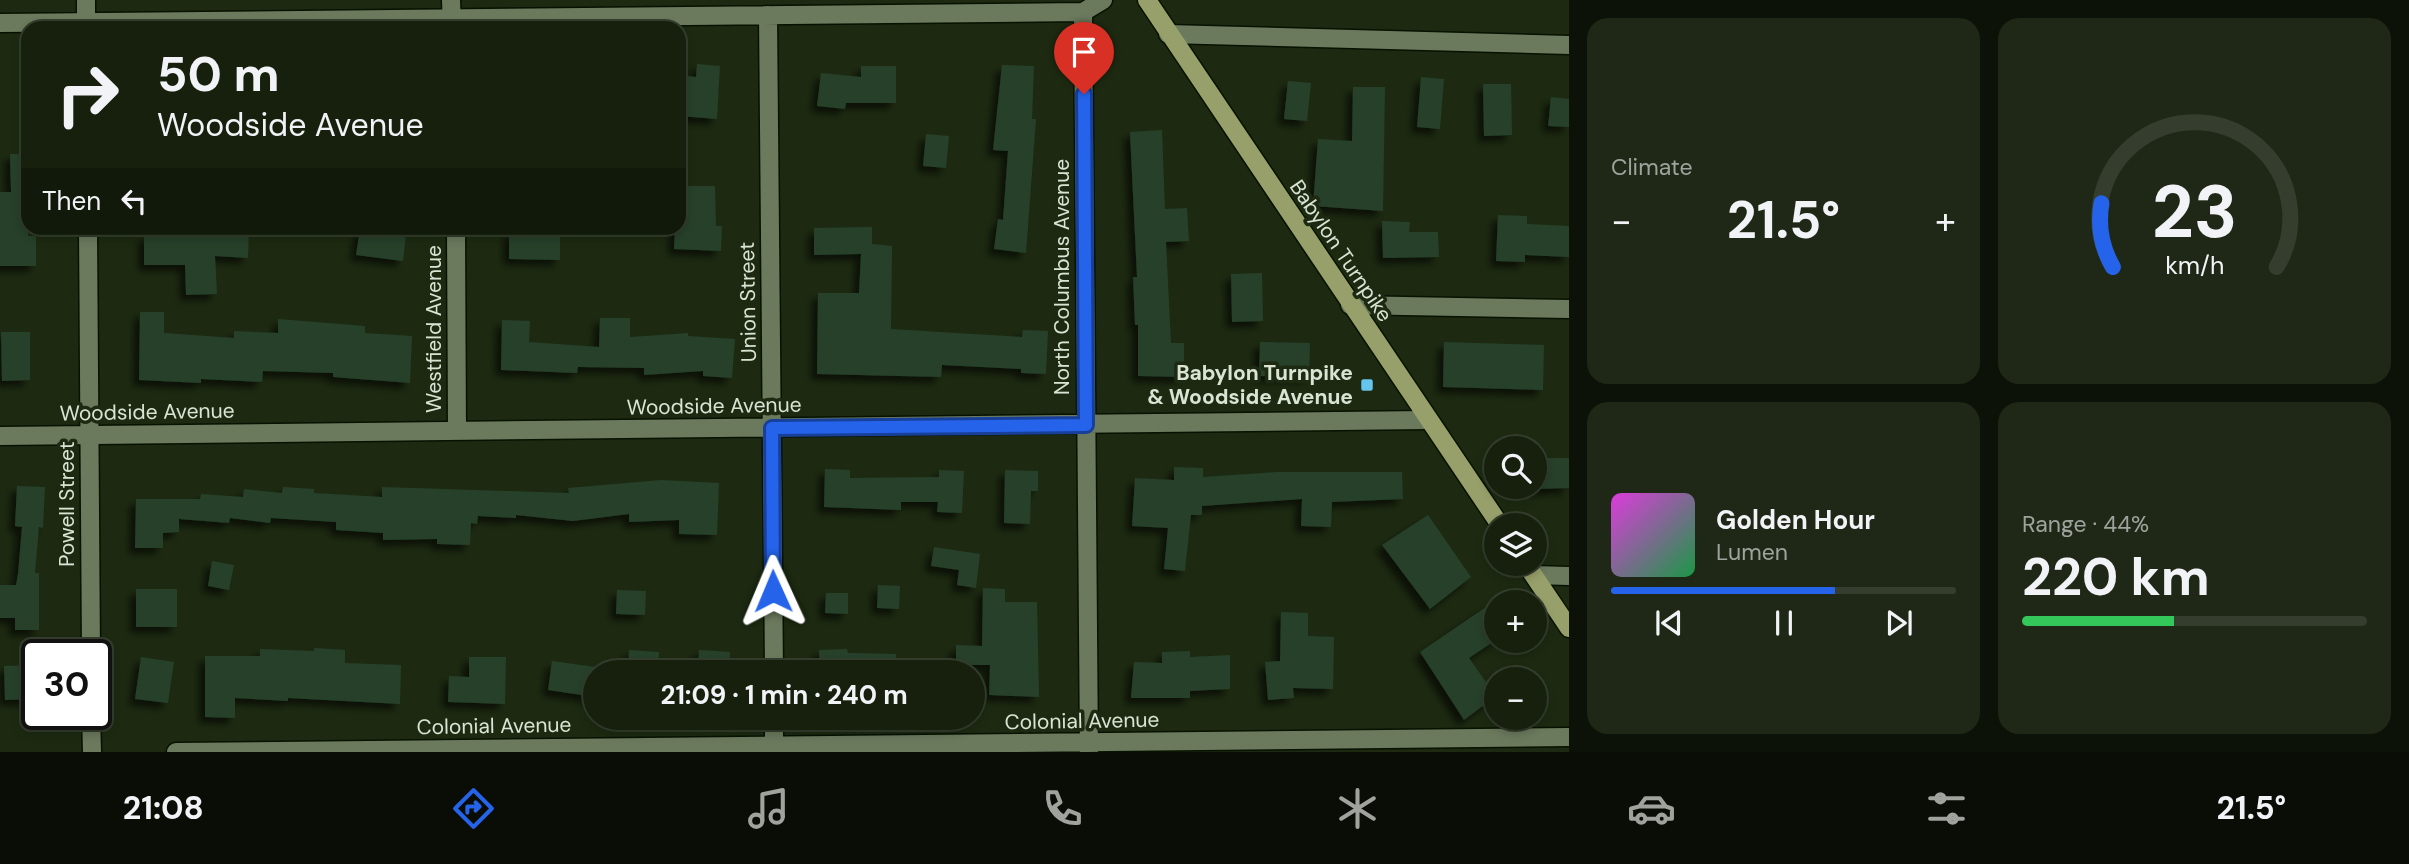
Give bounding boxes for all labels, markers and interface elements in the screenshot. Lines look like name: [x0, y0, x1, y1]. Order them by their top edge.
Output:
pin: [1054, 22, 1114, 94]
icon: arrive: [1065, 33, 1103, 71]
text: 50 m: [157, 42, 280, 106]
icon: right: [42, 49, 133, 140]
text: Woodside Avenue: [157, 104, 424, 146]
text: Climate: [1611, 152, 1693, 182]
street label: North Columbus Avenue: [1048, 159, 1076, 395]
text: 23: [2152, 165, 2237, 260]
street label: Babylon Turnpike: [1283, 175, 1399, 327]
icon: left: [115, 182, 153, 220]
text: Then: [42, 184, 101, 218]
text: 21.5°: [1727, 186, 1840, 254]
text: −: [1611, 196, 1632, 246]
text: +: [1935, 196, 1956, 246]
street label: Union Street: [733, 242, 763, 362]
street label: Westfield Avenue: [420, 245, 448, 413]
text: km/h: [2165, 249, 2224, 282]
place label: Babylon Turnpike & Woodside Avenue: [1148, 359, 1353, 411]
marker: Babylon Turnpike & Woodside Avenue: [1359, 377, 1375, 393]
street label: Woodside Avenue: [626, 390, 802, 422]
street label: Woodside Avenue: [59, 396, 235, 428]
map controls: [1484, 436, 1547, 730]
button: search: [1484, 436, 1547, 499]
street label: Powell Street: [53, 441, 81, 567]
text: Golden Hour: [1716, 503, 1875, 537]
text: Range · 44%: [2022, 509, 2149, 539]
button: layers: [1484, 513, 1547, 576]
text: Lumen: [1716, 537, 1788, 567]
text: 220 km: [2022, 543, 2210, 611]
position arrow: [736, 554, 810, 628]
button: +: [1484, 590, 1547, 653]
icon: previous: [1650, 604, 1688, 642]
icon: pause: [1765, 604, 1803, 642]
icon: next: [1880, 604, 1918, 642]
speed limit sign: 30: [21, 639, 112, 730]
button: −: [1484, 667, 1547, 730]
text: 21:09 · 1 min · 240 m: [660, 678, 908, 712]
street label: Colonial Avenue: [1004, 706, 1160, 736]
street label: Colonial Avenue: [416, 711, 572, 741]
icon: directions: [449, 784, 498, 833]
icon: music: [744, 784, 793, 833]
icon: phone: [1038, 784, 1087, 833]
icon: climate: [1333, 784, 1382, 833]
icon: car: [1627, 784, 1676, 833]
icon: filters: [1922, 784, 1971, 833]
text: 21:08: [123, 787, 204, 829]
text: 21.5°: [2217, 787, 2286, 829]

